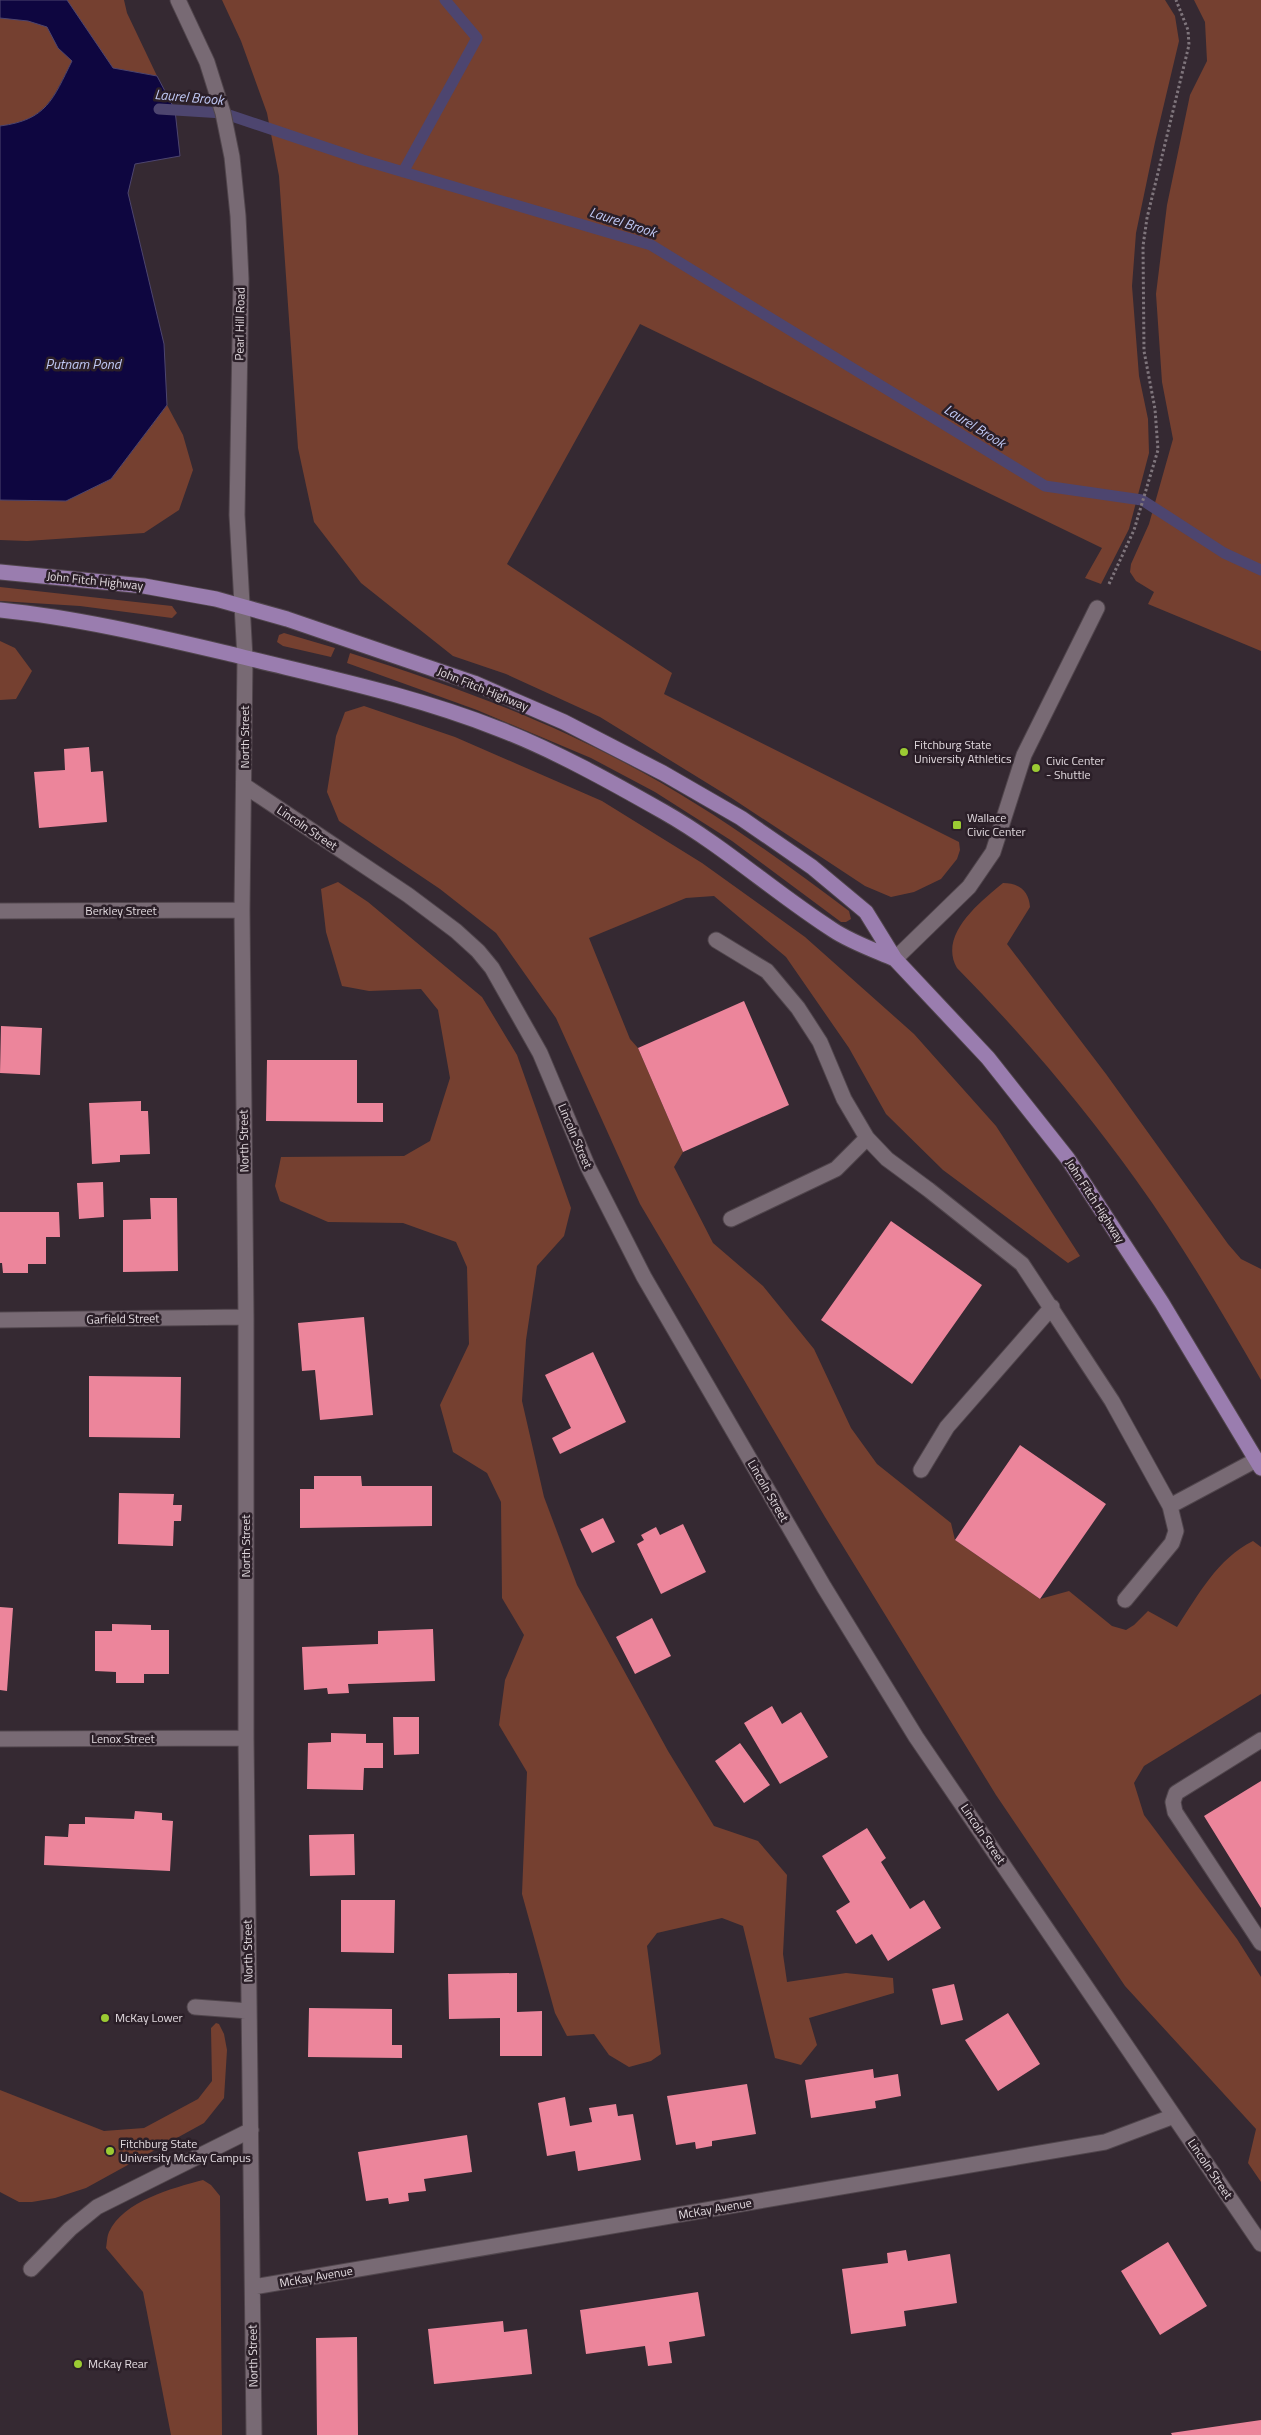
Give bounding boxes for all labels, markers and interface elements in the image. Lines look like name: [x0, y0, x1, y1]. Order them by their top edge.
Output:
water label: Laurel Brook: [154, 83, 226, 110]
water label: Laurel Brook: [587, 201, 661, 243]
street label: Pearl Hill Road: [229, 287, 250, 361]
water label: Putnam Pond: [45, 353, 123, 374]
water label: Laurel Brook: [940, 398, 1012, 454]
street label: John Fitch Highway: [46, 566, 144, 595]
street label: John Fitch Highway: [435, 662, 532, 716]
street label: North Street: [235, 705, 254, 768]
place label: Fitchburg State University Athletics: [914, 735, 1012, 768]
marker: Fitchburg State University Athletics: [898, 746, 910, 758]
place label: Civic Center - Shuttle: [1046, 751, 1105, 784]
marker: Civic Center - Shuttle: [1030, 762, 1042, 774]
street label: Lincoln Street: [273, 800, 342, 855]
place label: Wallace Civic Center: [967, 808, 1026, 841]
marker: Wallace Civic Center: [951, 819, 963, 831]
street label: Berkley Street: [85, 901, 158, 920]
street label: Lincoln Street: [553, 1100, 598, 1172]
street label: North Street: [233, 1109, 254, 1173]
street label: John Fitch Highway: [1061, 1155, 1130, 1247]
street label: Garfield Street: [86, 1308, 160, 1329]
street label: Lincoln Street: [743, 1456, 794, 1526]
street label: North Street: [236, 1514, 255, 1577]
street label: Lenox Street: [91, 1729, 155, 1748]
street label: Lincoln Street: [956, 1800, 1011, 1868]
street label: North Street: [237, 1919, 258, 1983]
place label: McKay Lower: [115, 2008, 183, 2027]
marker: McKay Lower: [99, 2012, 111, 2024]
place label: Fitchburg State University McKay Campus: [120, 2134, 251, 2167]
street label: Lincoln Street: [1183, 2135, 1238, 2203]
marker: Fitchburg State University McKay Campus: [104, 2145, 116, 2157]
street label: McKay Avenue: [677, 2193, 753, 2224]
street label: McKay Avenue: [278, 2261, 354, 2292]
street label: North Street: [242, 2324, 263, 2388]
place label: McKay Rear: [88, 2354, 148, 2373]
marker: McKay Rear: [72, 2358, 84, 2370]

